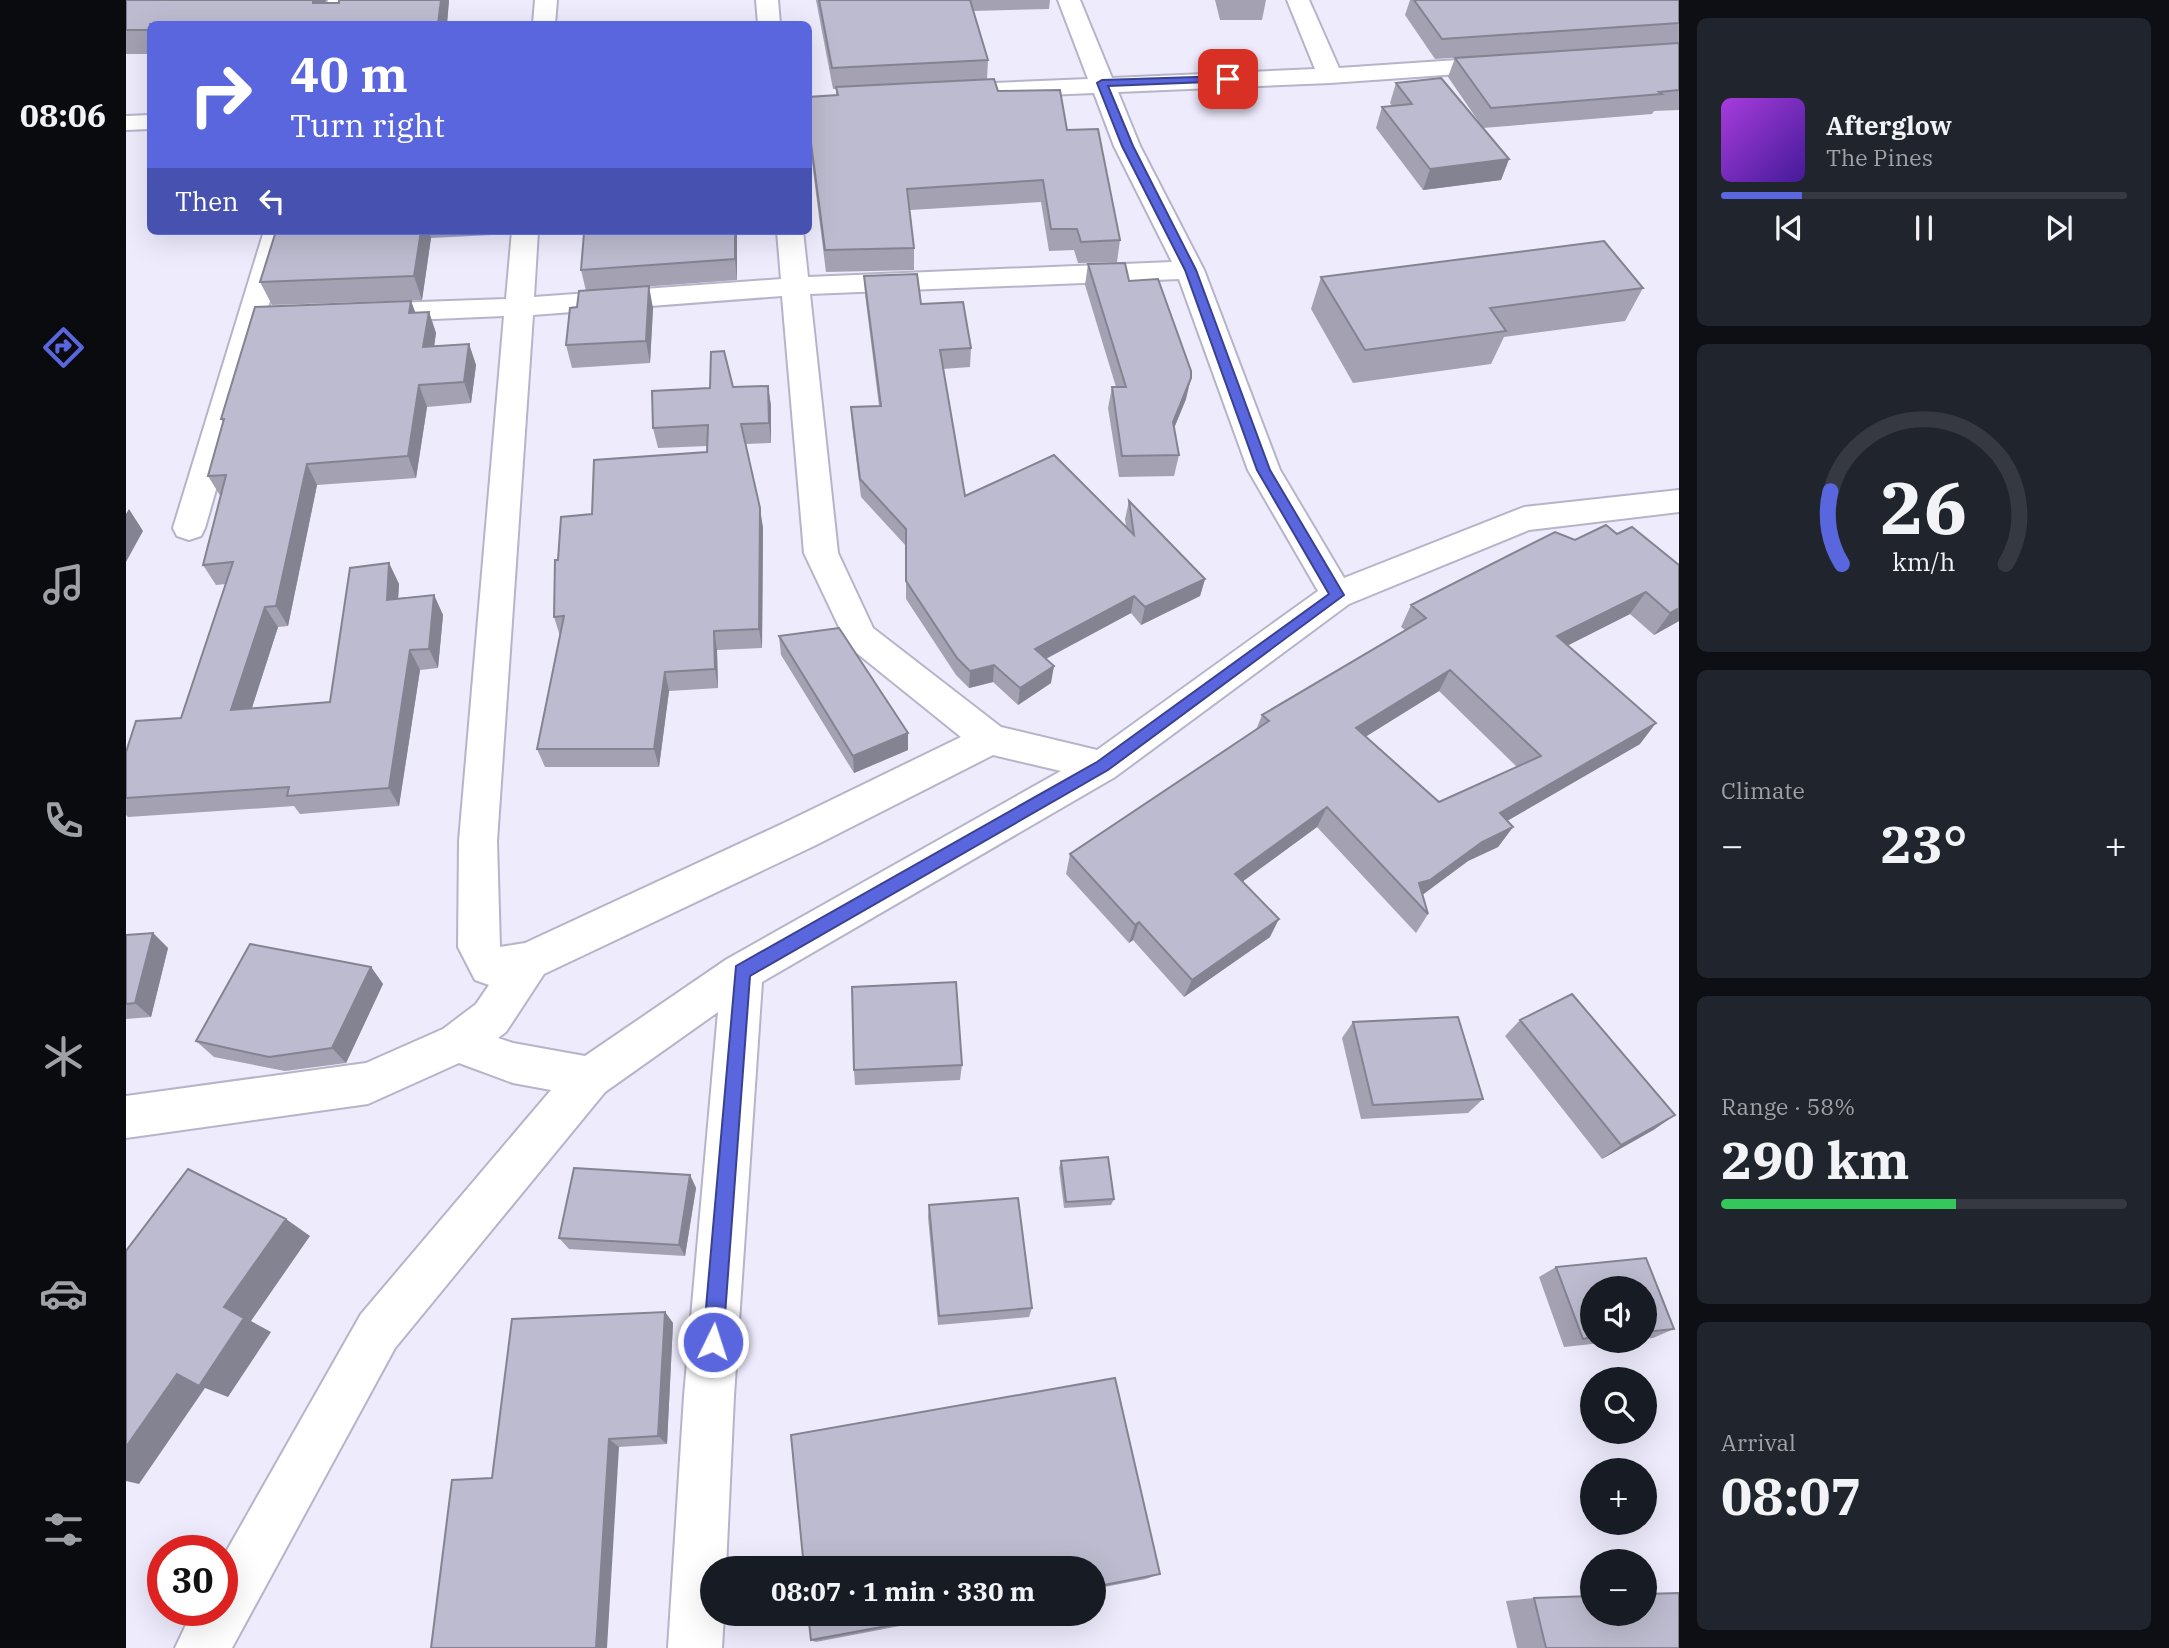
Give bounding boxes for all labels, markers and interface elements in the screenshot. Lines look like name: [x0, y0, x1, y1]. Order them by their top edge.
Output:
text: 40 m: [290, 42, 408, 105]
icon: right: [175, 49, 266, 140]
pin: [1198, 49, 1258, 109]
icon: arrive: [1209, 60, 1247, 98]
text: 08:06: [20, 94, 106, 136]
text: Turn right: [290, 104, 445, 146]
text: Afterglow: [1826, 108, 1952, 142]
text: The Pines: [1826, 142, 1933, 172]
icon: left: [253, 182, 291, 220]
text: Then: [175, 184, 239, 218]
icon: previous: [1770, 209, 1808, 247]
icon: pause: [1905, 209, 1943, 247]
icon: next: [2040, 209, 2078, 247]
icon: directions: [39, 323, 88, 372]
text: 26: [1880, 459, 1968, 554]
text: km/h: [1892, 545, 1956, 578]
icon: music: [39, 560, 88, 609]
text: Climate: [1721, 775, 1805, 805]
icon: phone: [39, 796, 88, 845]
text: 23°: [1881, 810, 1967, 877]
text: −: [1721, 820, 1744, 869]
text: +: [2104, 820, 2127, 869]
icon: climate: [39, 1032, 88, 1081]
text: Range · 58%: [1721, 1091, 1855, 1121]
text: 290 km: [1721, 1126, 1910, 1193]
icon: car: [39, 1269, 88, 1318]
map controls: [1580, 1276, 1657, 1626]
button: sound: [1580, 1276, 1657, 1353]
position arrow: [676, 1305, 750, 1379]
button: search: [1580, 1367, 1657, 1444]
text: Arrival: [1721, 1427, 1796, 1457]
button: +: [1580, 1458, 1657, 1535]
text: 08:07: [1721, 1462, 1862, 1529]
icon: filters: [39, 1505, 88, 1554]
speed limit sign: 30: [147, 1535, 238, 1626]
button: −: [1580, 1549, 1657, 1626]
text: 08:07 · 1 min · 330 m: [771, 1574, 1035, 1608]

